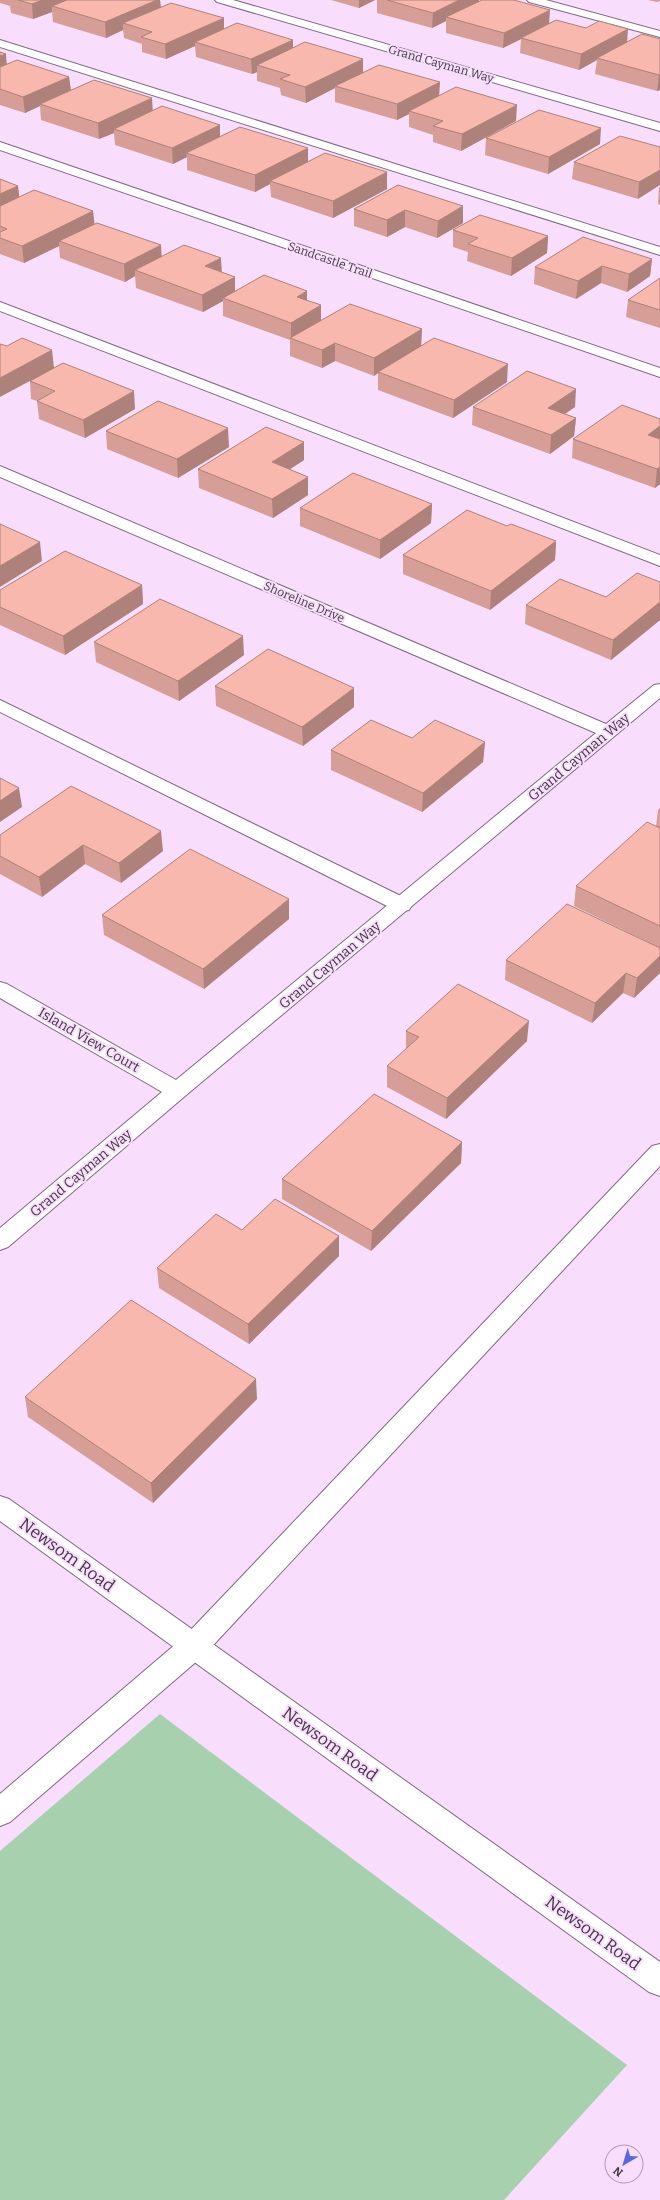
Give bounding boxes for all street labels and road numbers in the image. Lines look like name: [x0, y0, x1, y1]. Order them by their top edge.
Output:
street label: Grand Cayman Way: [387, 42, 496, 86]
street label: Sandcastle Trail: [286, 239, 375, 281]
street label: Shoreline Drive: [262, 579, 346, 625]
street label: Grand Cayman Way: [525, 709, 634, 804]
street label: Grand Cayman Way: [276, 917, 385, 1012]
street label: Island View Court: [35, 1004, 143, 1076]
street label: Grand Cayman Way: [27, 1125, 136, 1220]
street label: Newsom Road: [15, 1513, 119, 1597]
street label: Newsom Road: [278, 1702, 382, 1786]
street label: Newsom Road: [541, 1891, 645, 1975]

